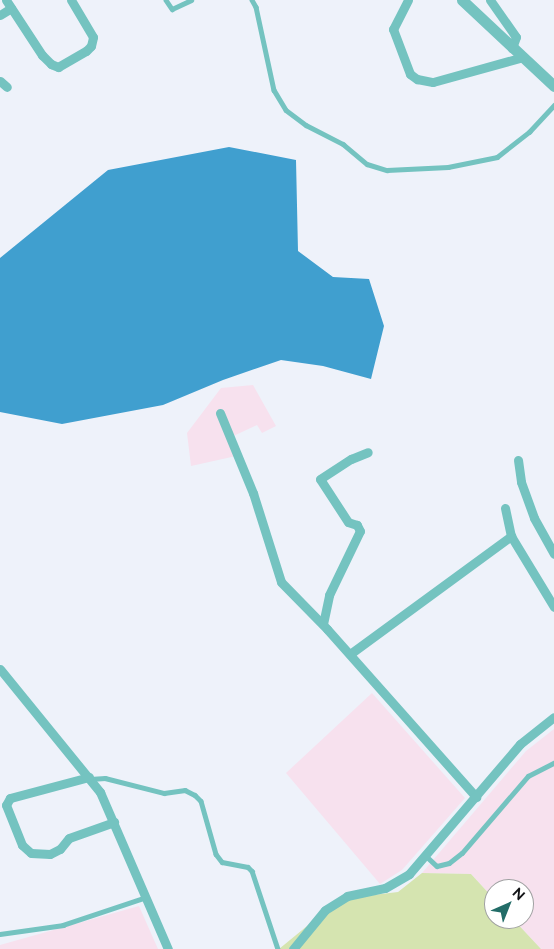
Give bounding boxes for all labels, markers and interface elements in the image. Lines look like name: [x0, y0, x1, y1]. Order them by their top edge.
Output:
north arrow: [484, 879, 534, 929]
text: N: [509, 884, 528, 903]

